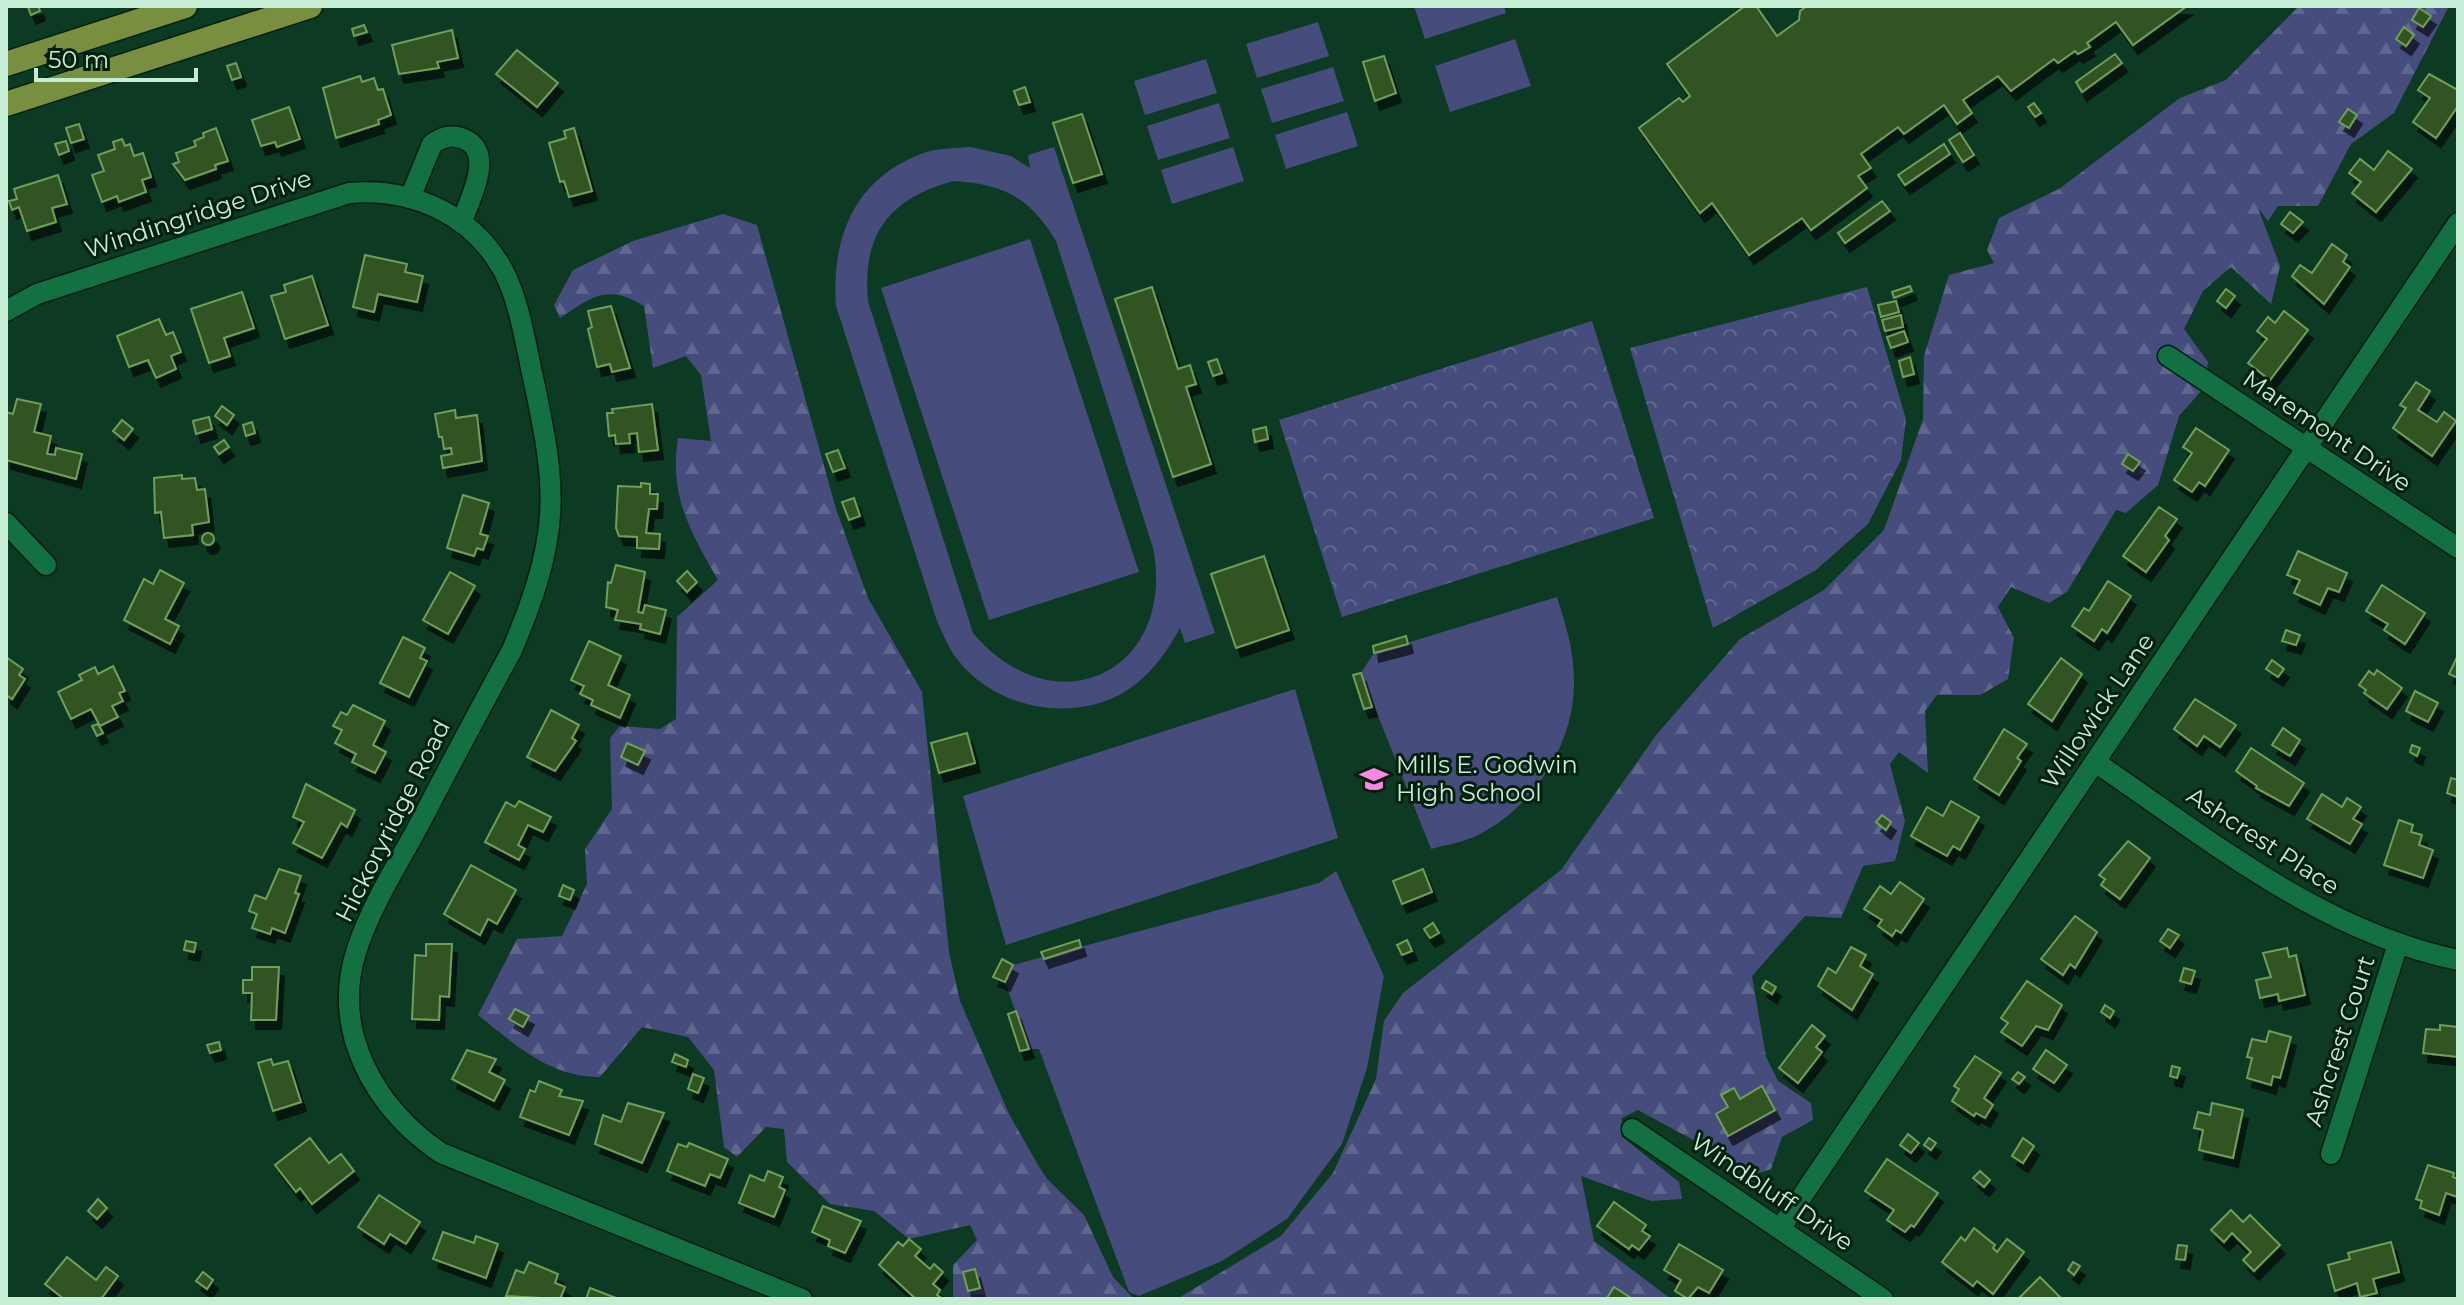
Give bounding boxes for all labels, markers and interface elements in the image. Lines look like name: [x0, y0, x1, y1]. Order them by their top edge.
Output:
scale bar: [36, 32, 196, 82]
text: 50 m: [48, 45, 109, 74]
street label: Windingridge Drive: [81, 163, 315, 264]
street label: Maremont Drive: [2238, 364, 2417, 498]
street label: Willowick Lane: [2035, 628, 2160, 794]
street label: Hickoryridge Road: [329, 715, 456, 927]
place label: Mills E. Godwin High School: [1396, 750, 1578, 807]
school or university icon: Mills E. Godwin High School: [1359, 764, 1389, 794]
street label: Ashcrest Place: [2182, 781, 2345, 901]
street label: Ashcrest Court: [2298, 952, 2381, 1130]
street label: Windbluff Drive: [1686, 1127, 1859, 1257]

